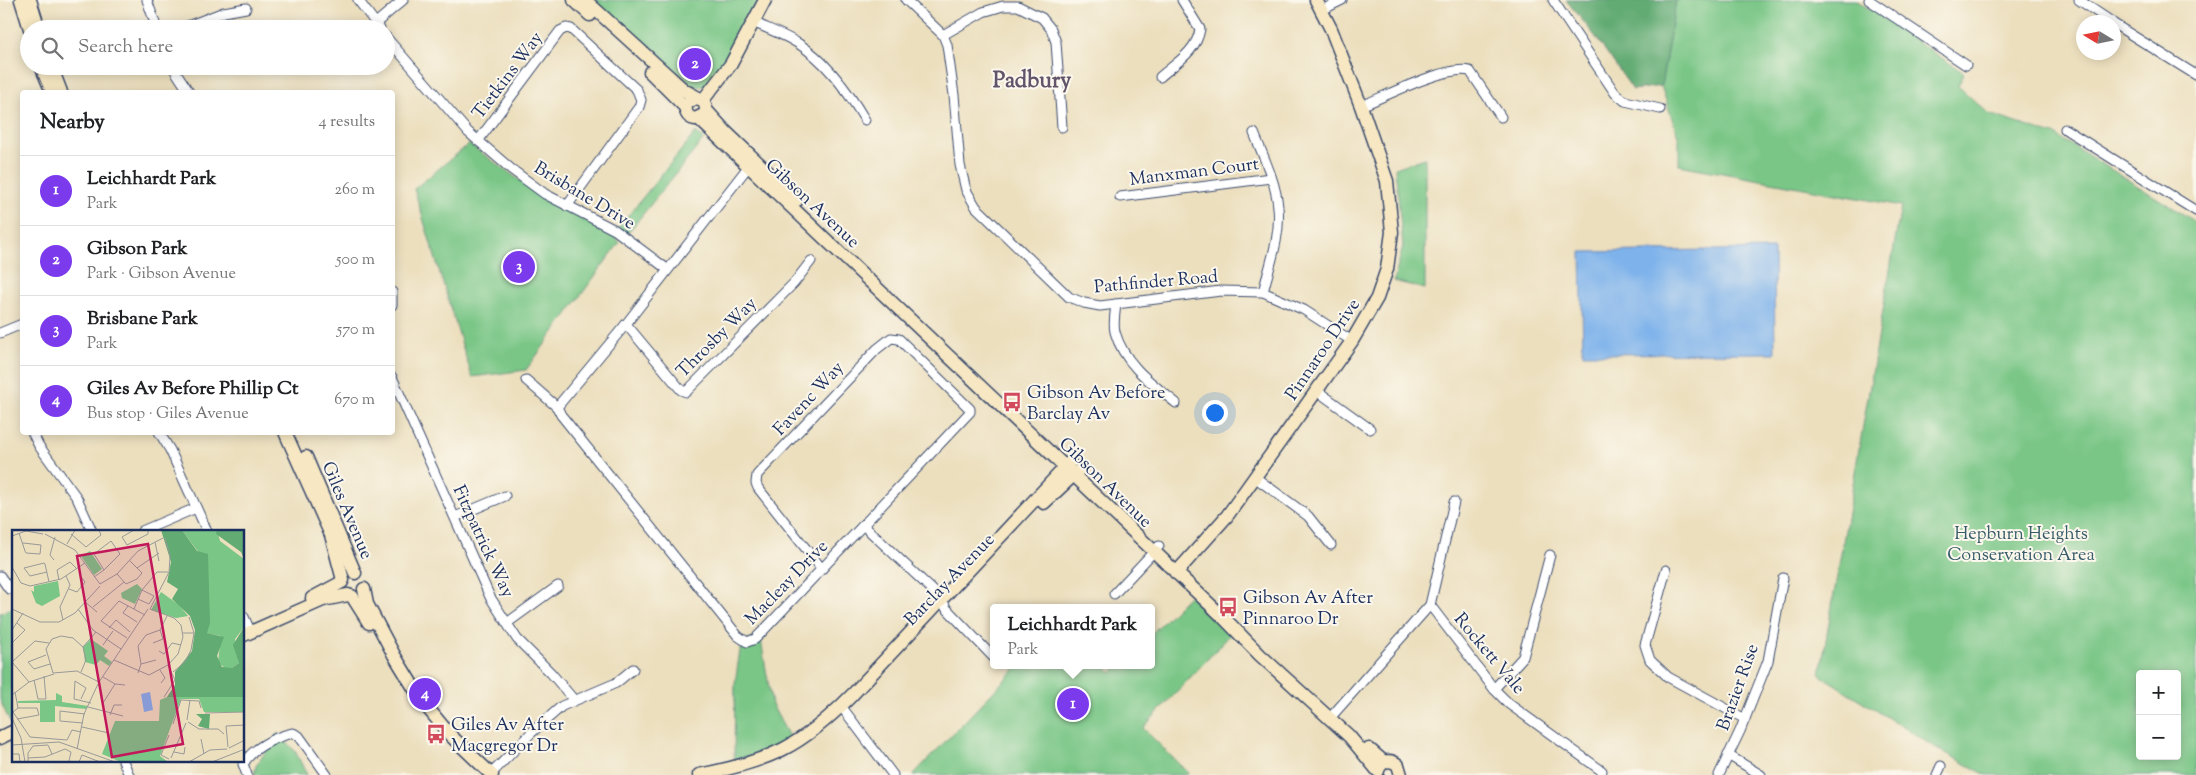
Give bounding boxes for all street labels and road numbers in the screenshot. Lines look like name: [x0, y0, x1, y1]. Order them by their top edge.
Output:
street label: Tietkins Way: [467, 27, 550, 125]
street label: Manxman Court: [1128, 152, 1260, 194]
street label: Gibson Avenue: [759, 154, 865, 255]
street label: Brisbane Drive: [528, 156, 640, 237]
street label: Pathfinder Road: [1093, 265, 1219, 301]
street label: Throsby Way: [671, 292, 764, 385]
street label: Pinnaroo Drive: [1280, 294, 1367, 406]
street label: Favenc Way: [768, 356, 851, 442]
street label: Gibson Avenue: [1052, 432, 1157, 535]
street label: Giles Avenue: [314, 458, 378, 564]
street label: Fitzpatrick Way: [445, 481, 520, 602]
street label: Barclay Avenue: [899, 528, 1002, 633]
street label: Macleay Drive: [740, 535, 835, 632]
street label: Rockett Vale: [1447, 608, 1530, 701]
street label: Brazier Rise: [1711, 641, 1767, 735]

